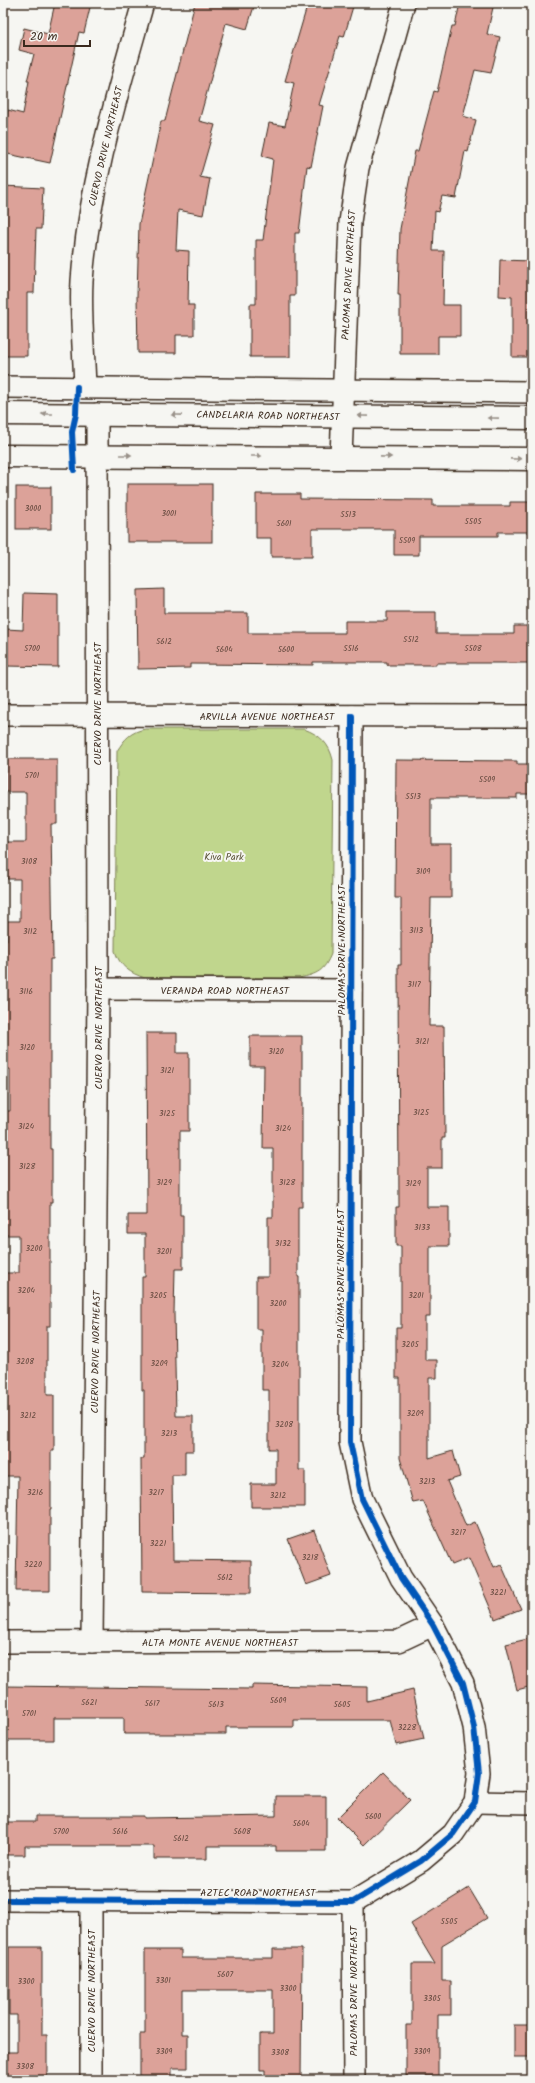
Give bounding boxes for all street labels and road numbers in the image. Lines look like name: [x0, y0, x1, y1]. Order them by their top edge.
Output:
street label: CUERVO DRIVE NORTHEAST: [84, 83, 128, 208]
street label: PALOMAS DRIVE NORTHEAST: [338, 208, 360, 341]
street label: CANDELARIA ROAD NORTHEAST: [196, 407, 342, 425]
street label: CUERVO DRIVE NORTHEAST: [90, 641, 106, 766]
street label: ARVILLA AVENUE NORTHEAST: [200, 709, 336, 725]
street label: PALOMAS DRIVE NORTHEAST: [334, 883, 350, 1015]
street label: CUERVO DRIVE NORTHEAST: [91, 965, 107, 1090]
street label: VERANDA ROAD NORTHEAST: [161, 983, 291, 999]
street label: PALOMAS DRIVE NORTHEAST: [333, 1207, 349, 1339]
street label: CUERVO DRIVE NORTHEAST: [87, 1289, 105, 1414]
street label: ALTA MONTE AVENUE NORTHEAST: [142, 1635, 300, 1651]
street label: AZTEC ROAD NORTHEAST: [200, 1885, 317, 1901]
street label: PALOMAS DRIVE NORTHEAST: [346, 1924, 362, 2056]
street label: CUERVO DRIVE NORTHEAST: [84, 1928, 100, 2053]

